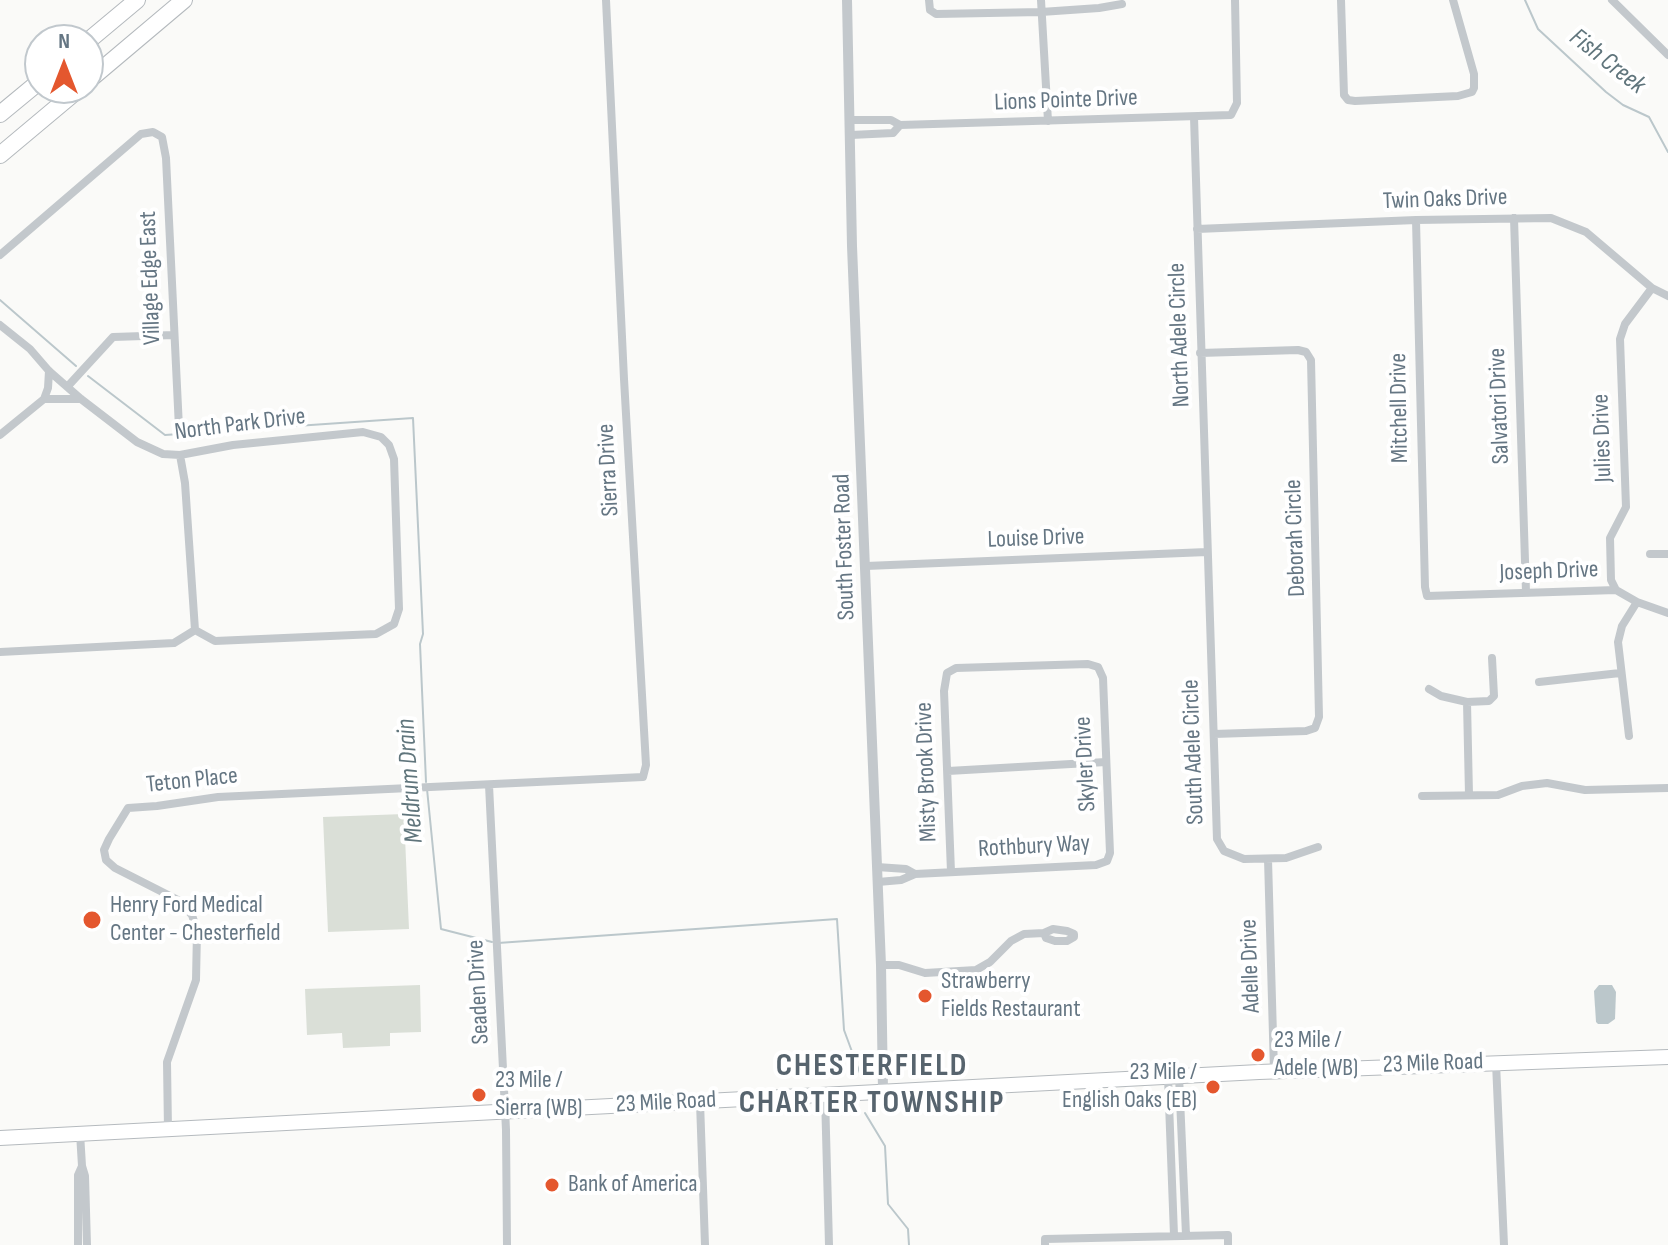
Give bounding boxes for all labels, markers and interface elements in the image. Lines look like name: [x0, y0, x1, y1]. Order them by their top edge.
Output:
water label: Fish Creek: [1563, 23, 1651, 101]
north arrow: [24, 24, 104, 104]
text: N: [58, 28, 70, 55]
street label: Lions Pointe Drive: [994, 84, 1138, 118]
street label: Twin Oaks Drive: [1382, 183, 1508, 217]
street label: Village Edge East: [134, 211, 168, 345]
street label: North Adele Circle: [1163, 262, 1197, 408]
street label: Salvatori Drive: [1484, 347, 1516, 465]
street label: Mitchell Drive: [1385, 353, 1415, 463]
street label: Julies Drive: [1587, 393, 1619, 483]
street label: North Park Drive: [173, 403, 307, 447]
street label: Sierra Drive: [592, 423, 626, 517]
street label: South Foster Road: [828, 473, 862, 621]
street label: Deborah Circle: [1280, 479, 1312, 597]
street label: Louise Drive: [987, 523, 1085, 555]
street label: Joseph Drive: [1499, 556, 1599, 588]
street label: South Adele Circle: [1177, 679, 1211, 825]
street label: Misty Brook Drive: [910, 702, 944, 842]
street label: Skyler Drive: [1069, 716, 1103, 812]
water label: Meldrum Drain: [391, 718, 431, 844]
street label: Teton Place: [145, 762, 239, 800]
street label: Rothbury Way: [977, 830, 1091, 864]
place label: Henry Ford Medical Center - Chesterfield: [110, 892, 280, 948]
marker: Henry Ford Medical Center - Chesterfield: [81, 909, 103, 931]
street label: Adelle Drive: [1235, 919, 1267, 1013]
street label: Seaden Drive: [462, 939, 496, 1045]
place label: Strawberry Fields Restaurant: [941, 968, 1081, 1024]
marker: Strawberry Fields Restaurant: [916, 987, 934, 1005]
place label: 23 Mile / Adele (WB): [1274, 1027, 1358, 1083]
marker: 23 Mile / Adele (WB): [1249, 1046, 1267, 1064]
district label: CHESTERFIELD CHARTER TOWNSHIP: [739, 1048, 1005, 1123]
street label: 23 Mile Road: [1382, 1048, 1484, 1080]
place label: 23 Mile / English Oaks (EB): [1062, 1059, 1197, 1115]
place label: 23 Mile / Sierra (WB): [495, 1067, 583, 1123]
marker: 23 Mile / English Oaks (EB): [1204, 1078, 1222, 1096]
marker: 23 Mile / Sierra (WB): [470, 1086, 488, 1104]
street label: 23 Mile Road: [615, 1086, 717, 1120]
place label: Bank of America: [568, 1171, 698, 1199]
marker: Bank of America: [543, 1176, 561, 1194]

